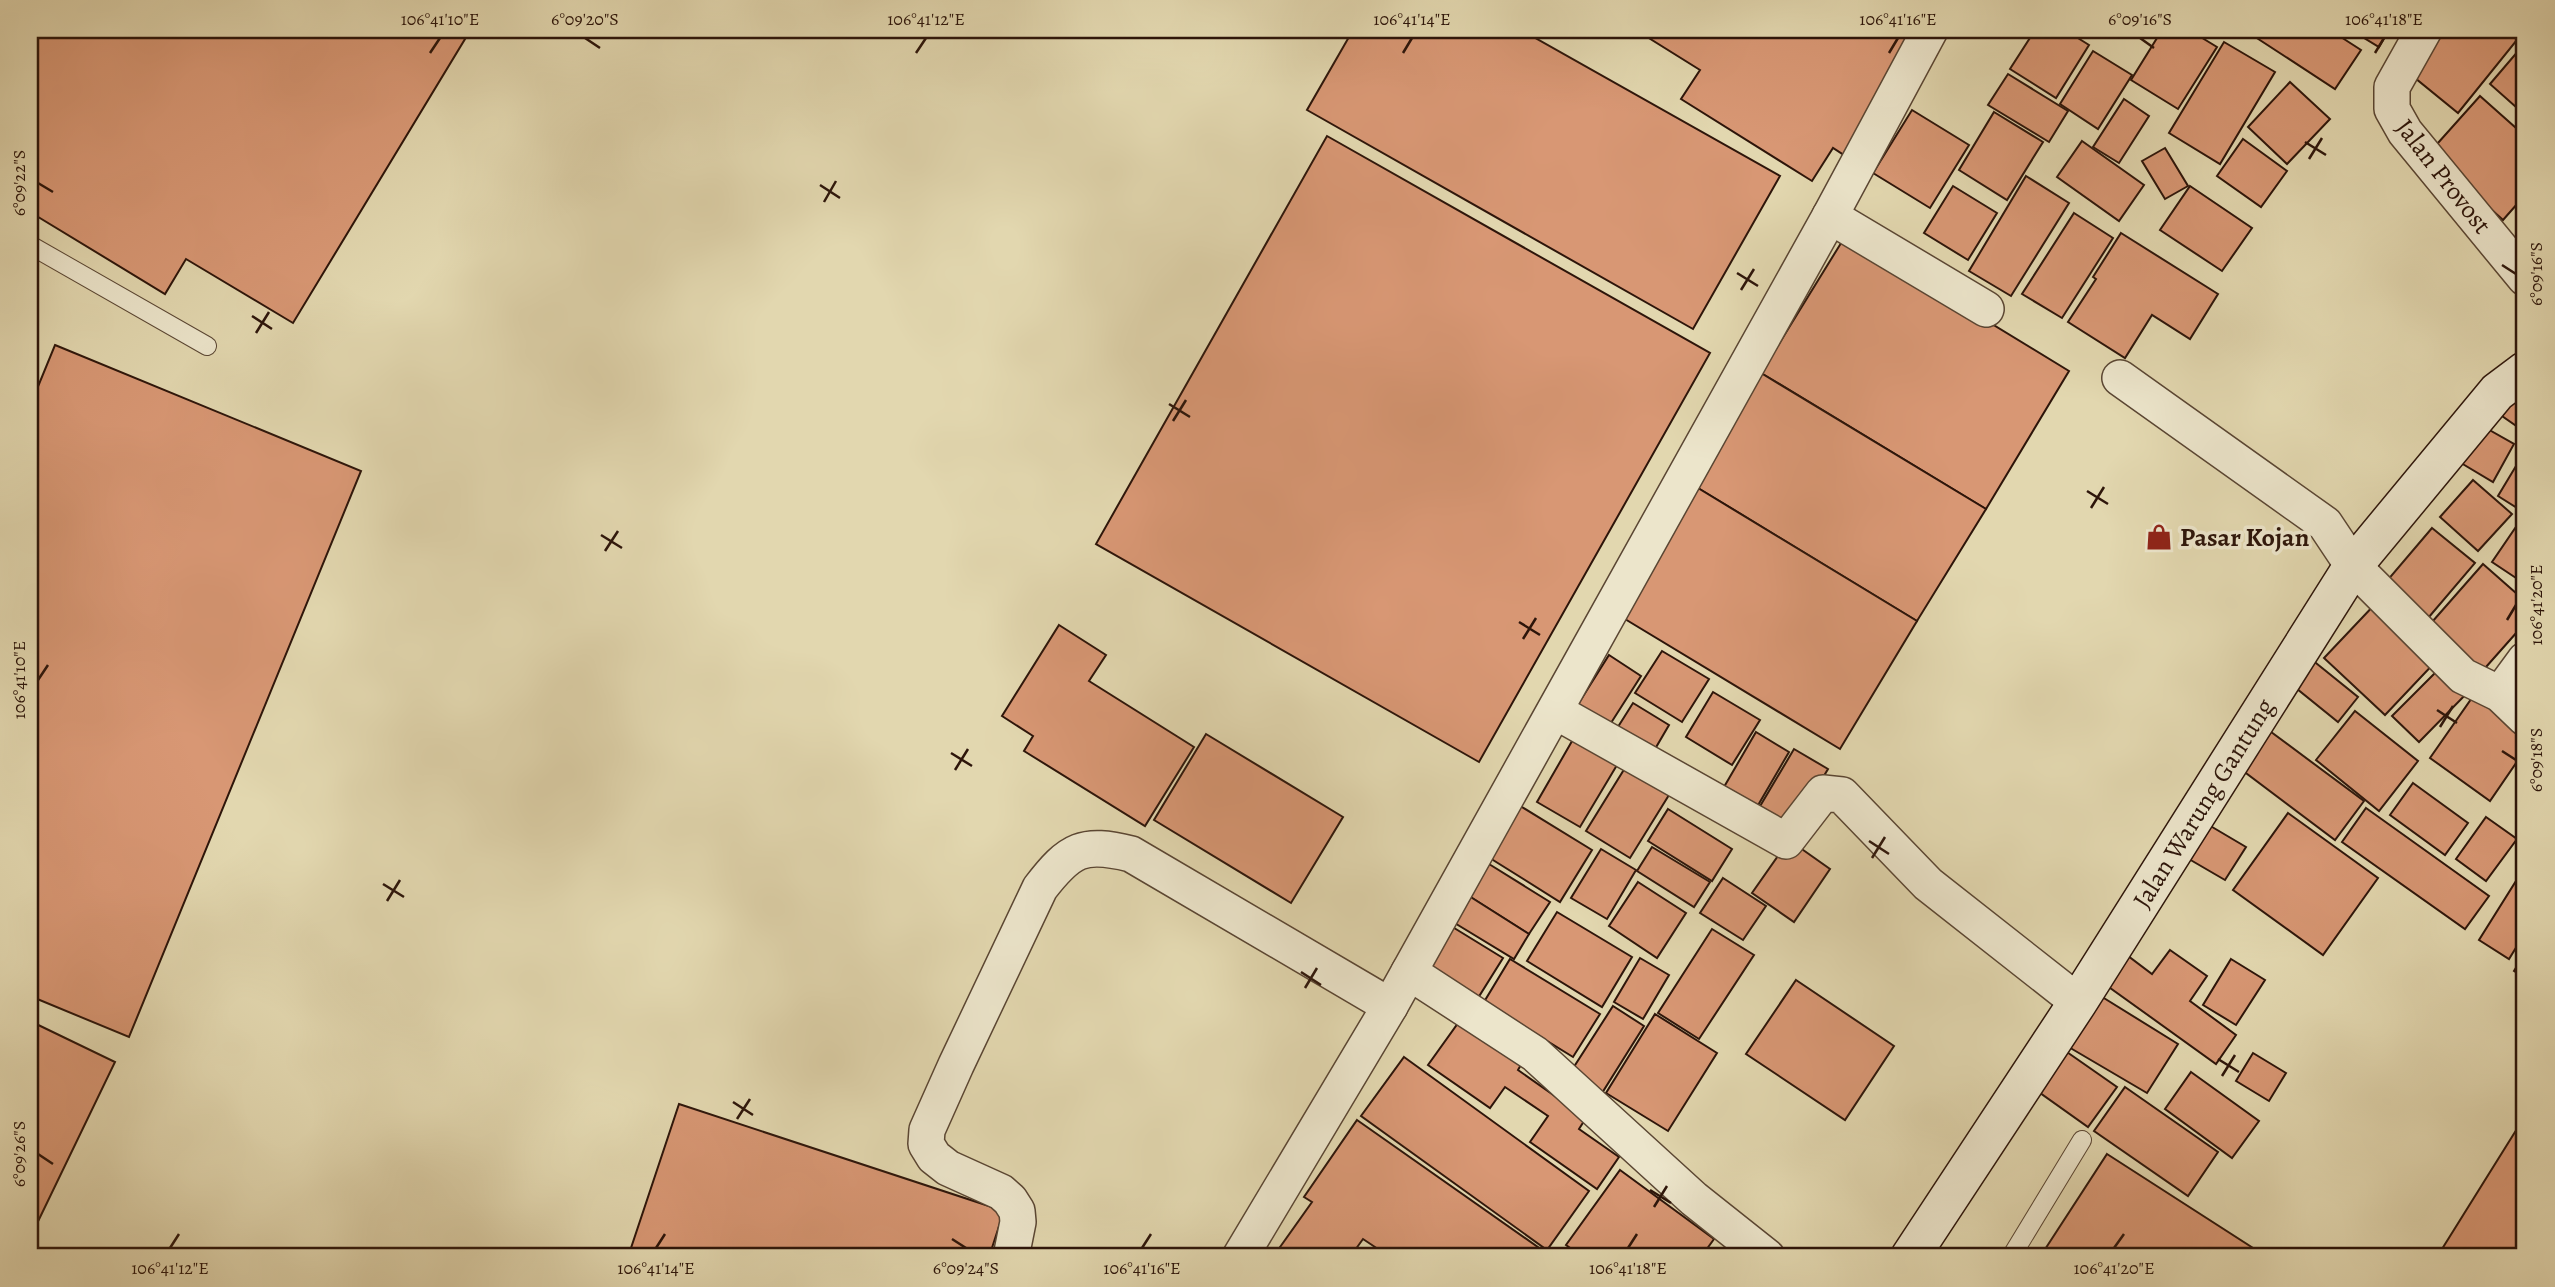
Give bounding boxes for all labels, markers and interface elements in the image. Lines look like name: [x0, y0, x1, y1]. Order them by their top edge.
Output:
text: 106°41'10"E: [401, 7, 479, 31]
text: 6°09'20"S: [551, 7, 619, 31]
text: 106°41'12"E: [887, 7, 965, 31]
text: 106°41'14"E: [1373, 7, 1451, 31]
text: 106°41'16"E: [1859, 7, 1937, 31]
text: 6°09'16"S: [2108, 7, 2172, 31]
text: 106°41'18"E: [2345, 7, 2423, 31]
street label: Jalan Provost: [2388, 112, 2500, 241]
text: 6°09'22"S: [7, 150, 31, 216]
text: 6°09'16"S: [2524, 242, 2548, 306]
place label: Pasar Kojan: [2180, 520, 2310, 555]
shop icon: Pasar Kojan: [2144, 522, 2174, 552]
text: 106°41'20"E: [2524, 564, 2548, 646]
text: 106°41'10"E: [7, 641, 31, 719]
street label: Jalan Warung Gantung: [2125, 691, 2282, 915]
text: 6°09'18"S: [2524, 728, 2548, 792]
text: 6°09'26"S: [7, 1121, 31, 1187]
text: 106°41'12"E: [131, 1256, 209, 1280]
text: 106°41'14"E: [617, 1256, 695, 1280]
text: 6°09'24"S: [933, 1256, 999, 1280]
text: 106°41'16"E: [1103, 1256, 1181, 1280]
text: 106°41'18"E: [1589, 1256, 1667, 1280]
text: 106°41'20"E: [2073, 1256, 2155, 1280]

